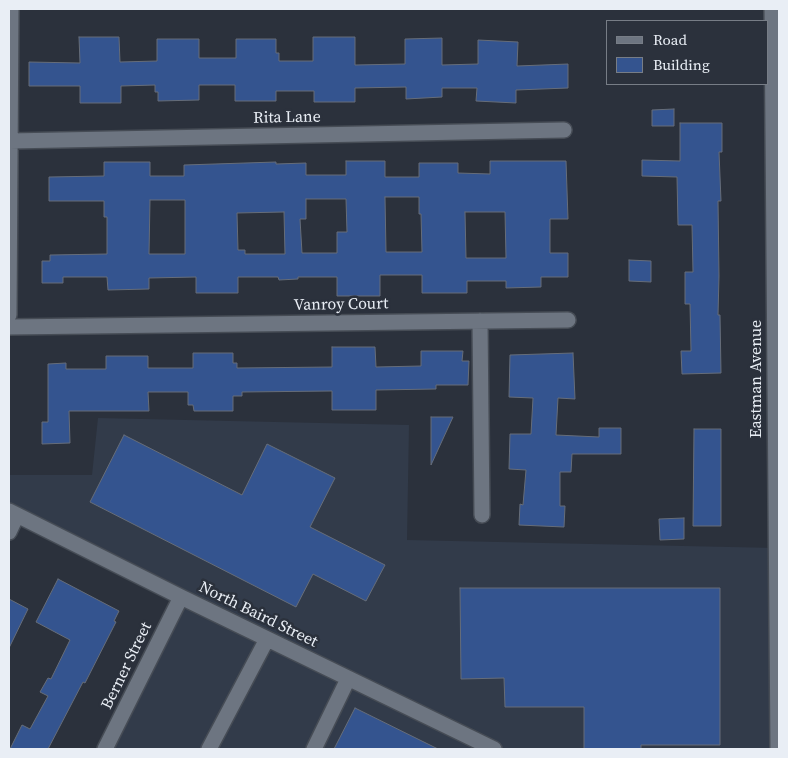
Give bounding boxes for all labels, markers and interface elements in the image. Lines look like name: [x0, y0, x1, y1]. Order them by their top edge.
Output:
legend: [606, 20, 768, 85]
text: Road: [653, 29, 687, 50]
text: Building: [653, 54, 710, 75]
street label: Rita Lane: [253, 108, 321, 128]
street label: Vanroy Court: [293, 295, 389, 315]
street label: Eastman Avenue: [747, 320, 767, 438]
street label: North Baird Street: [195, 578, 321, 652]
street label: Berner Street: [98, 619, 156, 713]

